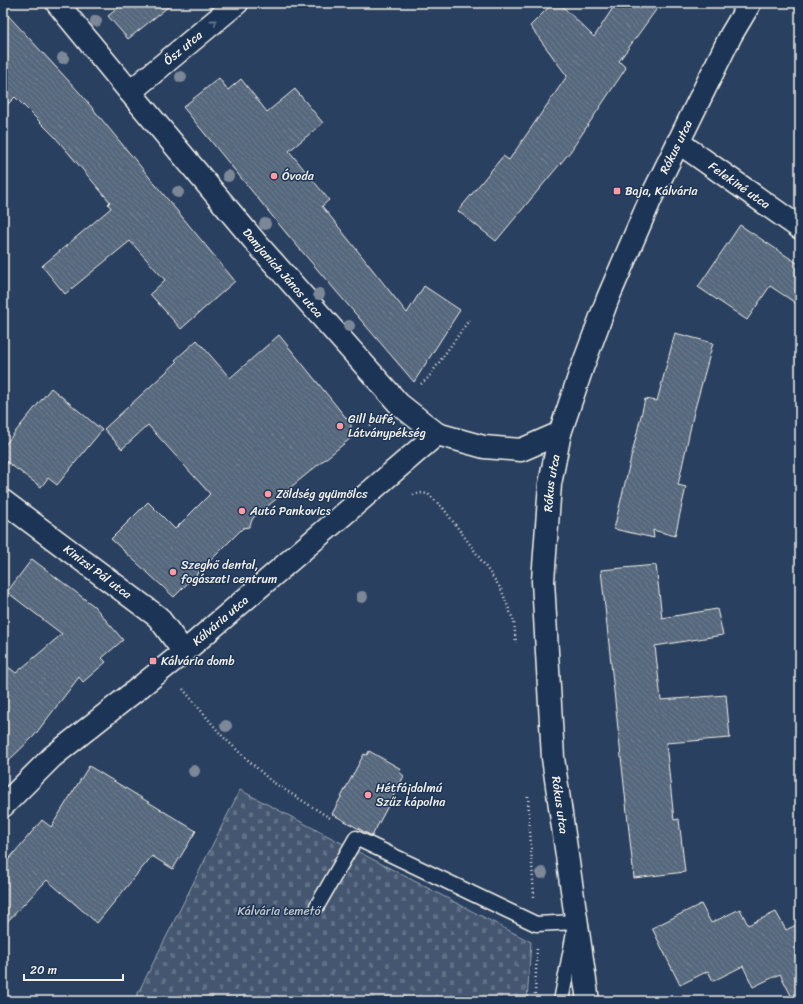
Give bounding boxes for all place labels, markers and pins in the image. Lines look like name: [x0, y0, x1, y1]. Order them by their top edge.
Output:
place label: Óvoda: [282, 165, 315, 187]
marker: Óvoda: [269, 171, 279, 181]
place label: Baja, Kálvária: [625, 180, 698, 202]
marker: Baja, Kálvária: [612, 186, 622, 196]
place label: Gill büfé, Látványpékség: [348, 408, 426, 444]
marker: Gill büfé, Látványpékség: [335, 421, 345, 431]
place label: Zöldség gyümölcs: [276, 483, 368, 505]
marker: Zöldség gyümölcs: [263, 489, 273, 499]
place label: Autó Pankovics: [249, 500, 331, 522]
marker: Autó Pankovics: [237, 506, 247, 516]
place label: Szeghő dental, fogászati centrum: [181, 554, 277, 590]
marker: Szeghő dental, fogászati centrum: [168, 567, 178, 577]
place label: Kálvária domb: [161, 650, 235, 672]
marker: Kálvária domb: [148, 656, 158, 666]
place label: Hétfájdalmú Szűz kápolna: [376, 777, 446, 813]
marker: Hétfájdalmú Szűz kápolna: [363, 790, 373, 800]

